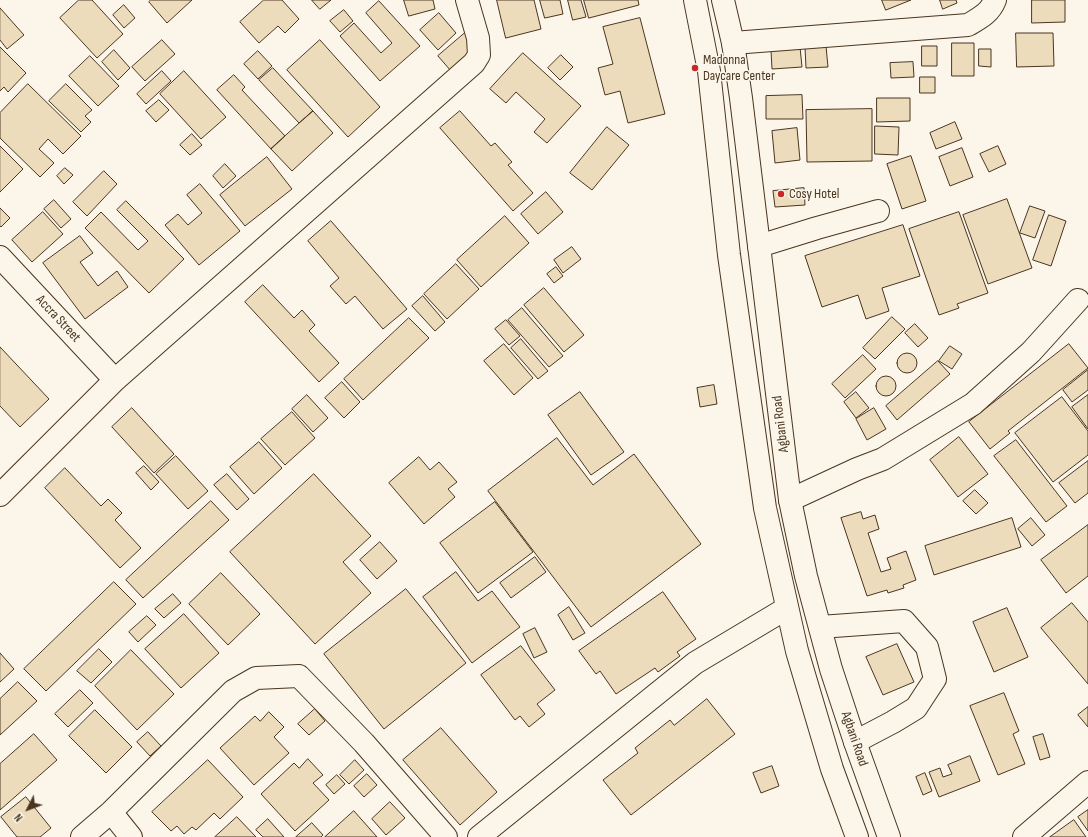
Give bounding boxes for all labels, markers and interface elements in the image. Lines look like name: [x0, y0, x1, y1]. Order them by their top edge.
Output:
place label: Madonna Daycare Center: [703, 52, 775, 84]
marker: Madonna Daycare Center: [690, 63, 700, 73]
place label: Cosy Hotel: [789, 186, 839, 202]
marker: Cosy Hotel: [776, 189, 786, 199]
street label: Accra Street: [32, 292, 84, 346]
street label: Agbani Road: [769, 395, 793, 453]
street label: Agbani Road: [837, 709, 871, 769]
north arrow: [8, 789, 48, 829]
text: N: [12, 811, 26, 824]

